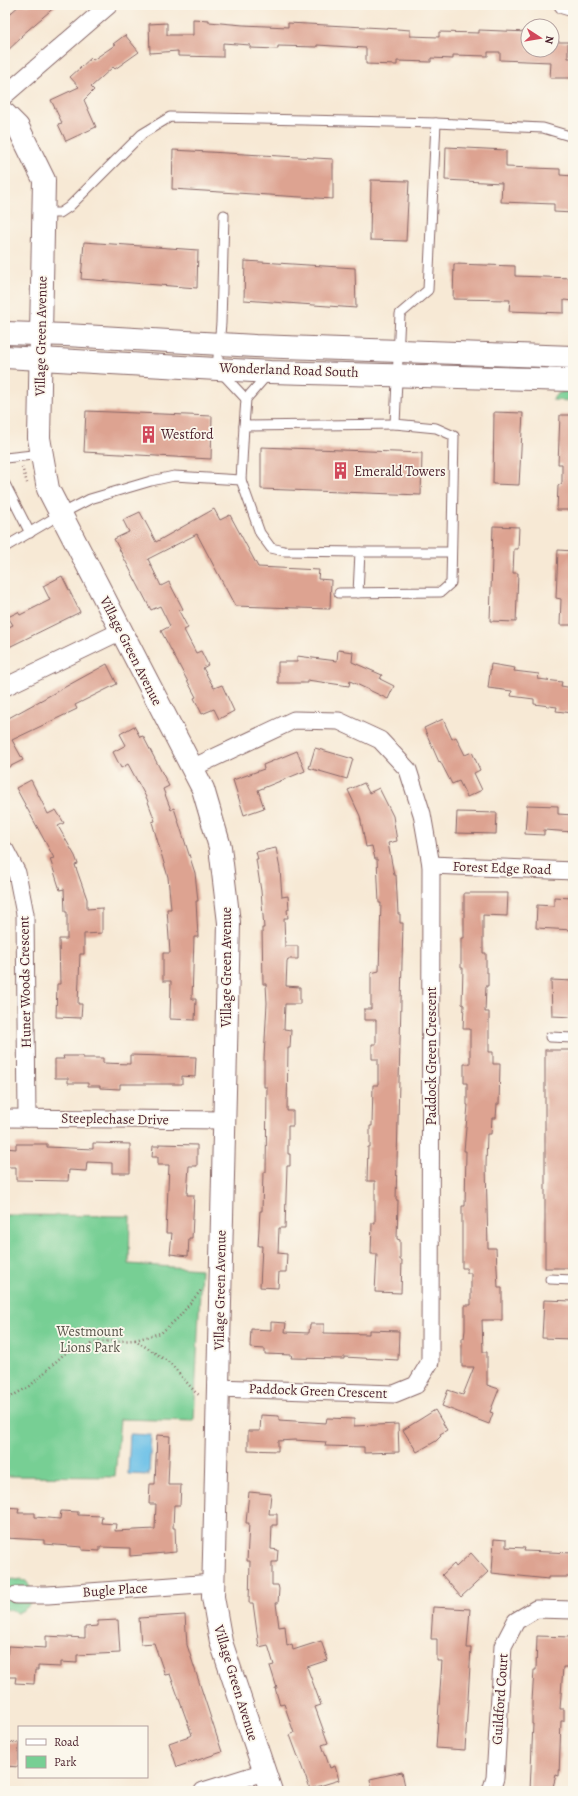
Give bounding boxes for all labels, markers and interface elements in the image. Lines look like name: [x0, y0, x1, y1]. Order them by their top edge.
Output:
north arrow: [520, 18, 560, 58]
text: N: [541, 34, 557, 45]
street label: Village Green Avenue: [30, 276, 52, 397]
street label: Wonderland Road South: [218, 358, 360, 382]
building icon: Westford: [138, 424, 158, 444]
place label: Westford: [160, 425, 214, 444]
building icon: Emerald Towers: [331, 461, 351, 481]
place label: Emerald Towers: [354, 462, 446, 481]
street label: Village Green Avenue: [95, 592, 167, 709]
street label: Forest Edge Road: [452, 857, 552, 879]
street label: Village Green Avenue: [217, 907, 236, 1028]
street label: Huner Woods Crescent: [14, 915, 36, 1048]
street label: Paddock Green Crescent: [422, 986, 441, 1125]
street label: Steeplechase Drive: [61, 1109, 169, 1129]
street label: Village Green Avenue: [209, 1230, 231, 1351]
park label: Westmount Lions Park: [55, 1322, 124, 1357]
street label: Paddock Green Crescent: [248, 1379, 388, 1403]
street label: Bugle Place: [82, 1578, 148, 1602]
street label: Village Green Avenue: [209, 1622, 263, 1743]
street label: Guildford Court: [487, 1652, 513, 1745]
legend: [18, 1726, 148, 1778]
text: Road: [54, 1734, 80, 1750]
text: Park: [54, 1754, 77, 1770]

